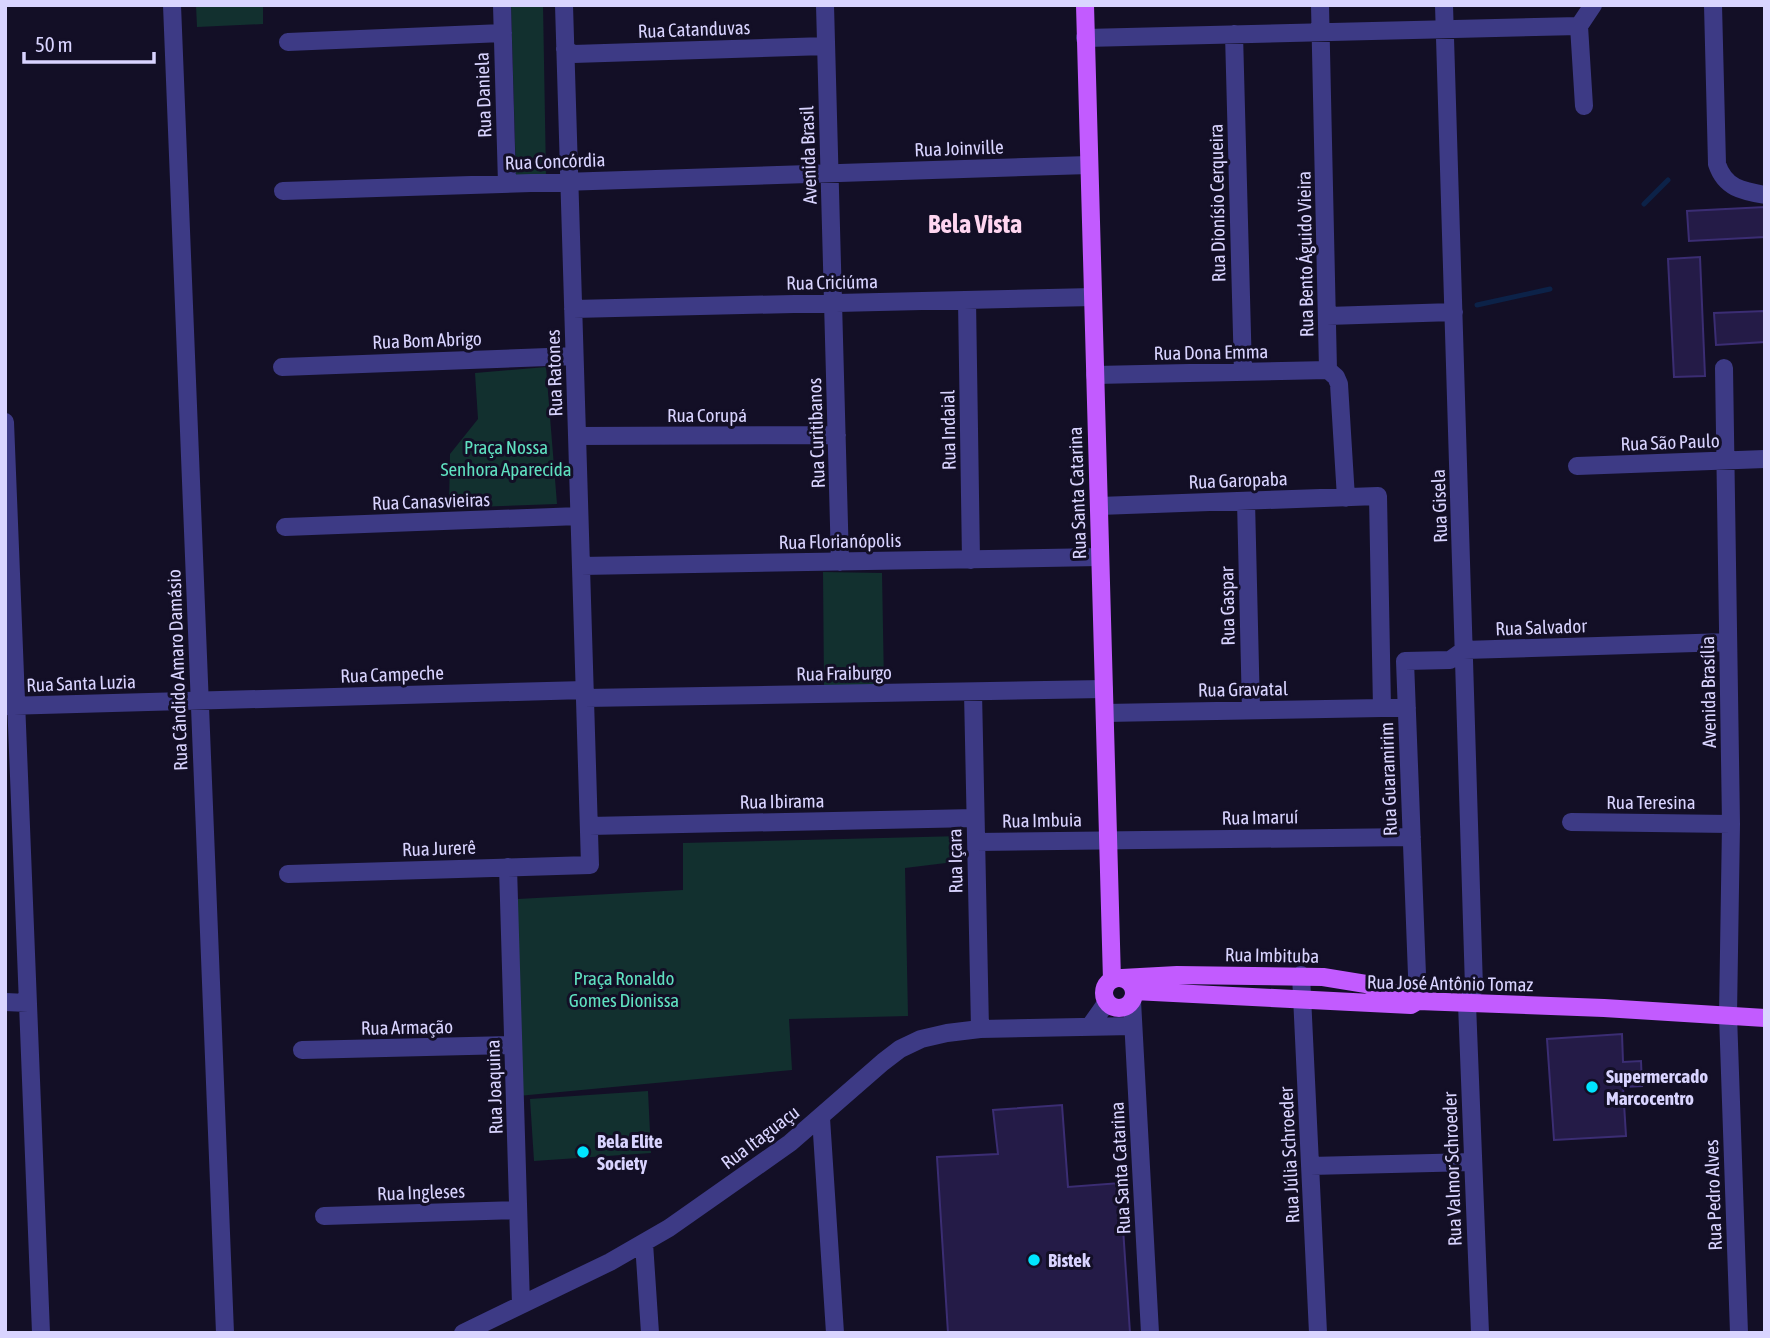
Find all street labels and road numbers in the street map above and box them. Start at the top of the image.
street label: Rua Catanduvas [637,16,751,42]
street label: Rua Daniela [471,52,495,138]
street label: Avenida Brasil [795,105,821,205]
street label: Rua Dionísio Cerqueira [1205,124,1229,282]
street label: Rua Joinville [914,135,1004,161]
street label: Rua Concórdia [504,148,606,174]
street label: Rua Bento Águido Vieira [1293,171,1317,337]
street label: Rua Criciúma [786,270,878,294]
street label: Rua Bom Abrigo [372,327,482,353]
street label: Rua Ratones [541,329,567,417]
street label: Rua Dona Emma [1153,340,1269,364]
street label: Rua Curitibanos [803,377,829,489]
street label: Rua Indaial [936,390,960,470]
street label: Rua Corupá [667,404,747,426]
street label: Rua Santa Catarina [1064,426,1090,560]
street label: Rua São Paulo [1620,429,1720,455]
street label: Rua Garopaba [1188,467,1288,493]
street label: Rua Gisela [1427,469,1451,543]
street label: Rua Canasvieiras [372,488,491,514]
street label: Rua Florianópolis [779,529,902,553]
street label: Rua Gaspar [1215,566,1239,646]
street label: Rua Cândido Amaro Damásio [162,569,192,771]
street label: Rua Salvador [1495,614,1588,640]
street label: Avenida Brasília [1696,636,1720,748]
street label: Rua Campeche [340,661,444,687]
street label: Rua Fraiburgo [796,661,892,685]
street label: Rua Santa Luzia [26,670,136,696]
street label: Rua Gravatal [1198,677,1288,701]
street label: Rua Guaramirim [1375,722,1401,836]
street label: Rua Ibirama [739,789,825,813]
street label: Rua Teresina [1606,791,1696,813]
street label: Rua Imaruí [1221,805,1299,829]
street label: Rua Imbuia [1002,808,1082,832]
street label: Rua Içara [943,828,967,894]
street label: Rua Jurerê [402,836,476,860]
street label: Rua Imbituba [1225,943,1319,967]
street label: Rua José Antônio Tomaz [1367,971,1534,995]
street label: Rua Armação [361,1015,453,1039]
street label: Rua Joaquina [481,1039,507,1135]
street label: Rua Júlia Schroeder [1274,1086,1304,1224]
street label: Rua Valmor Schroeder [1438,1091,1466,1246]
street label: Rua Itaguaçu [717,1101,803,1173]
street label: Rua Santa Catarina [1106,1101,1134,1235]
street label: Rua Pedro Alves [1700,1139,1726,1251]
street label: Rua Ingleses [377,1179,466,1205]

